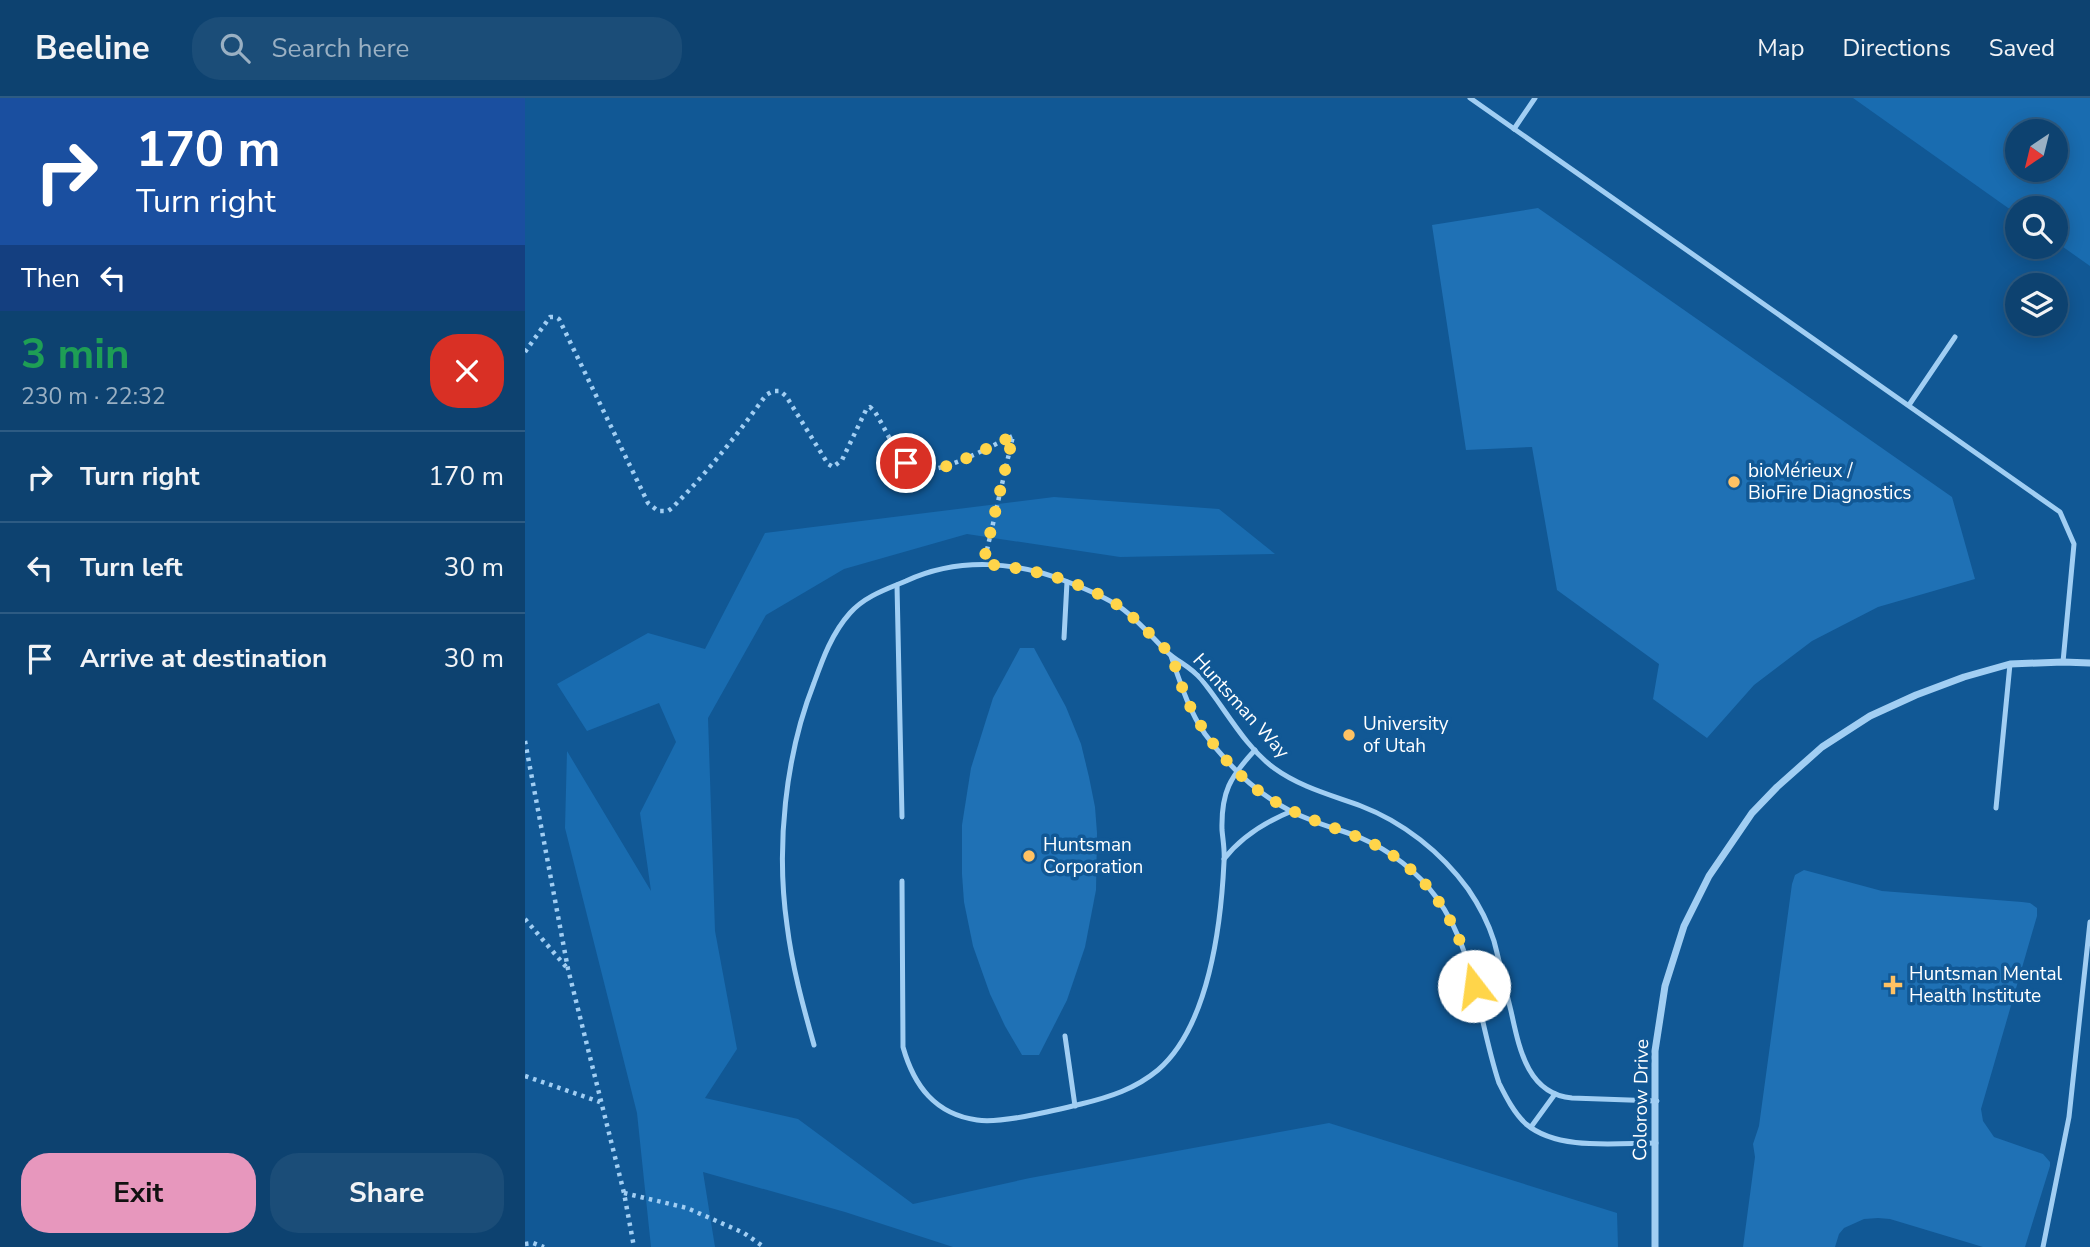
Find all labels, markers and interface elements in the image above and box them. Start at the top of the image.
search box [192,17,682,80]
text: Beeline [35,26,150,71]
icon: search [216,29,254,67]
text: Search here [272,31,409,66]
text: Map [1757,32,1804,64]
text: Directions [1842,32,1951,64]
text: Saved [1989,32,2055,64]
text: 170 m [136,116,280,183]
north arrow [2005,119,2069,182]
map controls [2005,119,2068,336]
icon: right [21,126,112,217]
text: Turn right [136,180,276,223]
button: search [2005,196,2068,259]
icon: left [94,259,132,297]
text: Then [21,261,80,296]
button: layers [2005,273,2068,336]
text: 3 min [21,326,130,383]
button: close [430,334,504,408]
text: 230 m · 22:32 [21,381,166,412]
pin [876,433,936,493]
icon: arrive [887,444,925,482]
icon: right [21,458,59,496]
place label: bioMérieux / BioFire Diagnostics [1748,458,1911,506]
text: Turn right [80,459,199,494]
text: 170 m [428,459,504,494]
marker: bioMérieux / BioFire Diagnostics [1726,474,1742,490]
icon: left [21,549,59,587]
text: Turn left [80,550,183,585]
text: 30 m [444,550,504,585]
icon: arrive [21,640,59,678]
text: Arrive at destination [80,641,327,676]
text: 30 m [444,641,504,676]
street label: Huntsman Way [1187,648,1295,764]
place label: University of Utah [1363,711,1449,759]
marker: University of Utah [1341,727,1357,743]
place label: Huntsman Corporation [1043,832,1143,880]
marker: Huntsman Corporation [1021,848,1037,864]
position arrow [1437,949,1511,1023]
place label: Huntsman Mental Health Institute [1909,961,2063,1009]
marker: Huntsman Mental Health Institute [1883,975,1903,995]
street label: Colorow Drive [1627,1039,1655,1161]
button: Exit [21,1153,256,1233]
button: Share [270,1153,504,1233]

